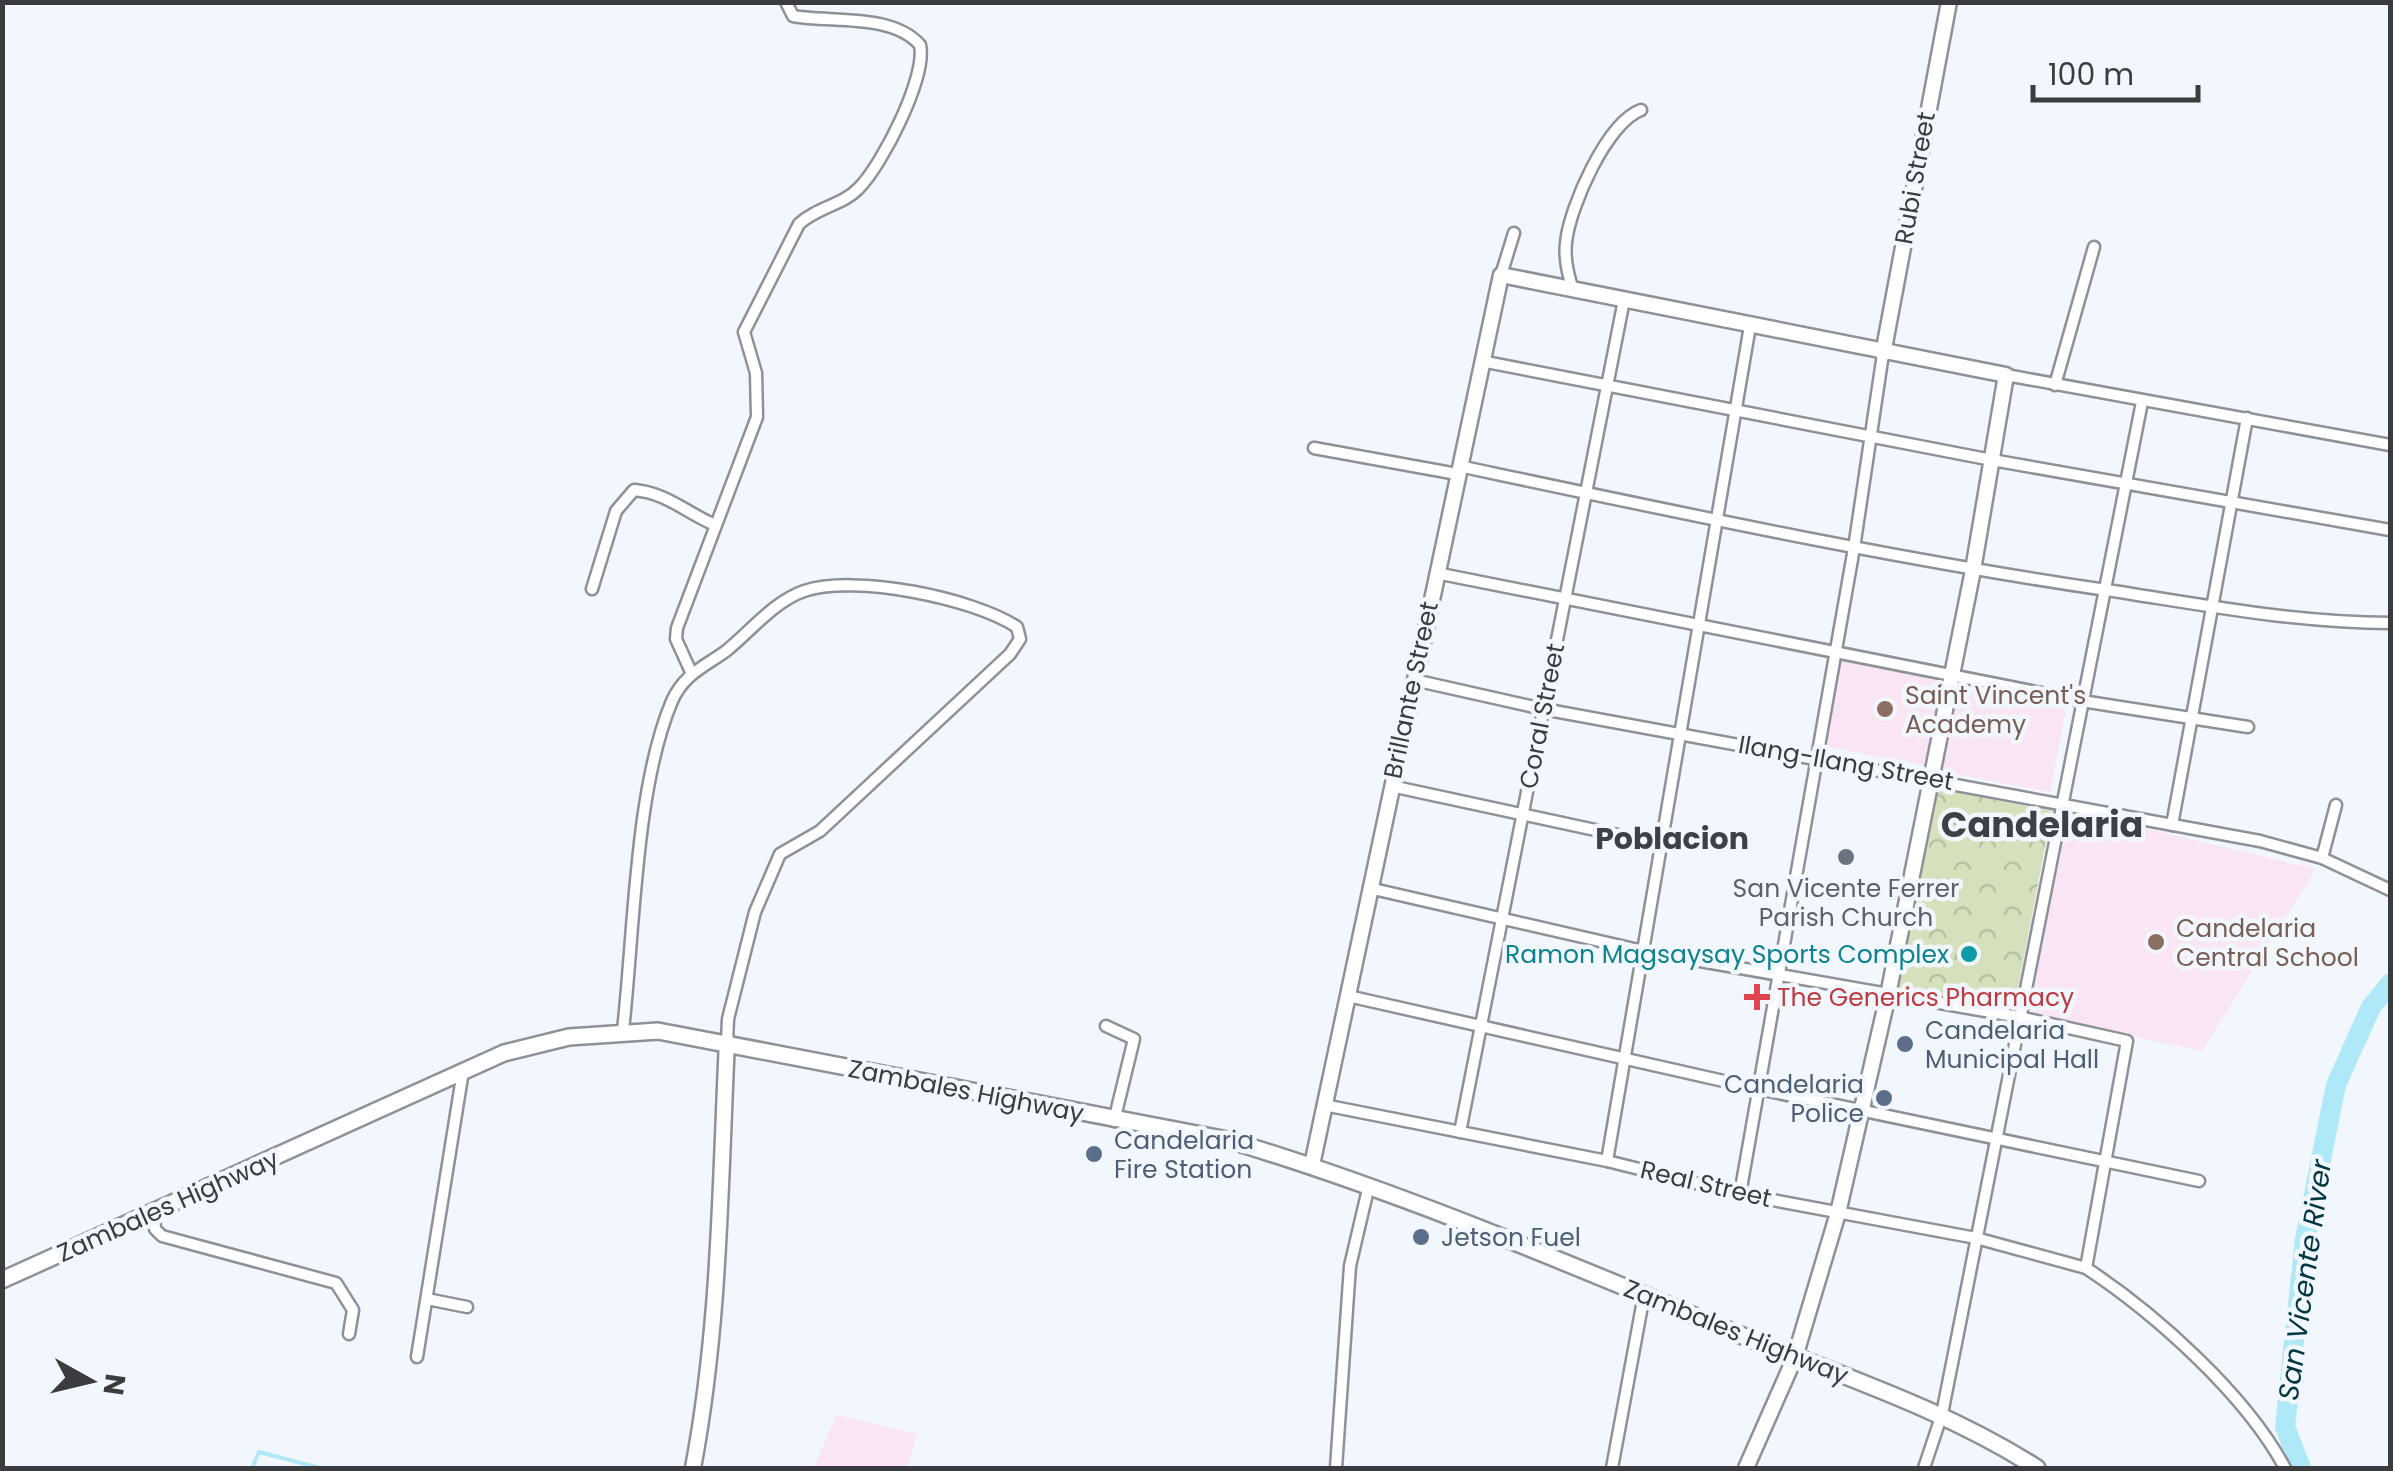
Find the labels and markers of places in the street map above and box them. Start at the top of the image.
place label: Saint Vincent's Academy [1905,678,2086,742]
marker: Saint Vincent's Academy [1874,698,1896,720]
marker: San Vicente Ferrer Parish Church [1835,846,1857,868]
place label: San Vicente Ferrer Parish Church [1733,871,1959,935]
place label: Candelaria Central School [2176,911,2359,975]
marker: Candelaria Central School [2145,931,2167,953]
place label: Ramon Magsaysay Sports Complex [1505,937,1949,972]
marker: Ramon Magsaysay Sports Complex [1958,943,1980,965]
place label: The Generics Pharmacy [1777,980,2074,1015]
marker: The Generics Pharmacy [1746,986,1768,1008]
place label: Candelaria Municipal Hall [1925,1013,2099,1077]
marker: Candelaria Municipal Hall [1894,1033,1916,1055]
place label: Candelaria Police [1724,1067,1864,1131]
marker: Candelaria Police [1873,1087,1895,1109]
place label: Candelaria Fire Station [1114,1123,1254,1187]
marker: Candelaria Fire Station [1083,1143,1105,1165]
place label: Jetson Fuel [1441,1220,1581,1255]
marker: Jetson Fuel [1410,1226,1432,1248]

